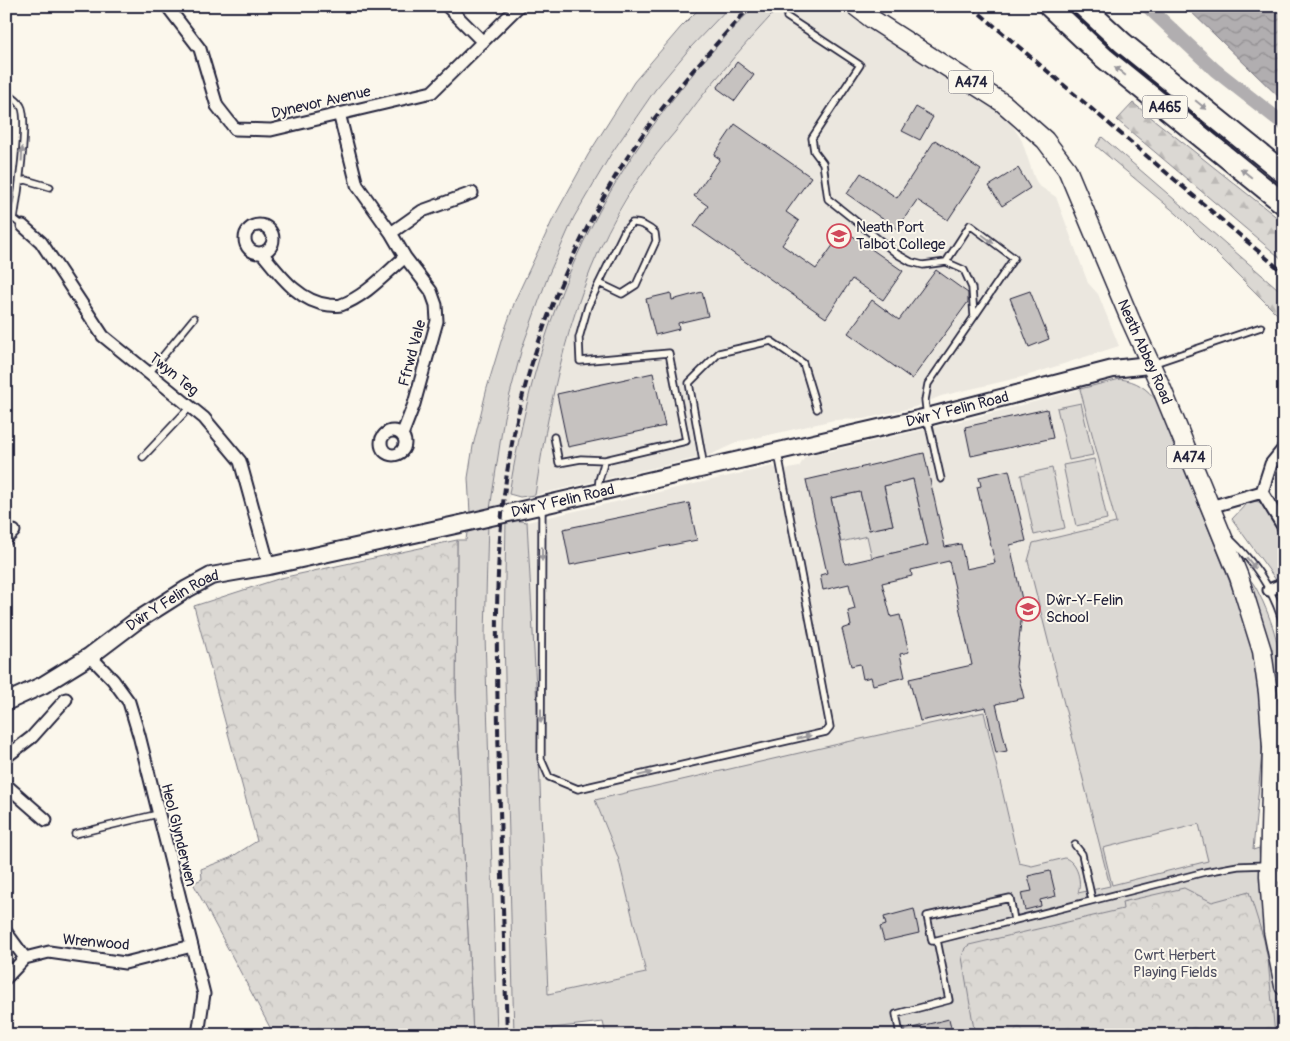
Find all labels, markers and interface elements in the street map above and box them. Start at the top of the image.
one-way arrow [1114,65,1127,76]
road number: A474 [948,70,994,94]
street label: Dynevor Avenue [270,82,373,123]
road number: A465 [1142,95,1188,118]
one-way arrow [1194,100,1207,111]
one-way arrow [18,145,26,161]
one-way arrow [1240,168,1253,179]
place label: Neath Port Talbot College [856,218,946,254]
school or university icon: Neath Port Talbot College [826,223,852,249]
one-way arrow [981,233,994,244]
street label: Neath Abbey Road [1113,296,1176,407]
street label: Ffrwd Vale [394,317,431,388]
street label: Twyn Teg [145,349,202,400]
street label: Dŵr Y Felin Road [904,387,1011,432]
road number: A474 [1166,446,1212,468]
street label: Dŵr Y Felin Road [509,480,616,522]
one-way arrow [538,546,546,562]
one-way arrow [1246,556,1256,570]
street label: Dŵr Y Felin Road [122,566,220,635]
place label: Dŵr-Y-Felin School [1046,591,1123,627]
school or university icon: Dŵr-Y-Felin School [1015,596,1041,622]
one-way arrow [537,709,545,725]
one-way arrow [796,733,811,741]
one-way arrow [638,769,654,777]
street label: Heol Glynderwen [157,782,200,889]
street label: Wrenwood [62,930,130,955]
park label: Cwrt Herbert Playing Fields [1133,946,1217,982]

